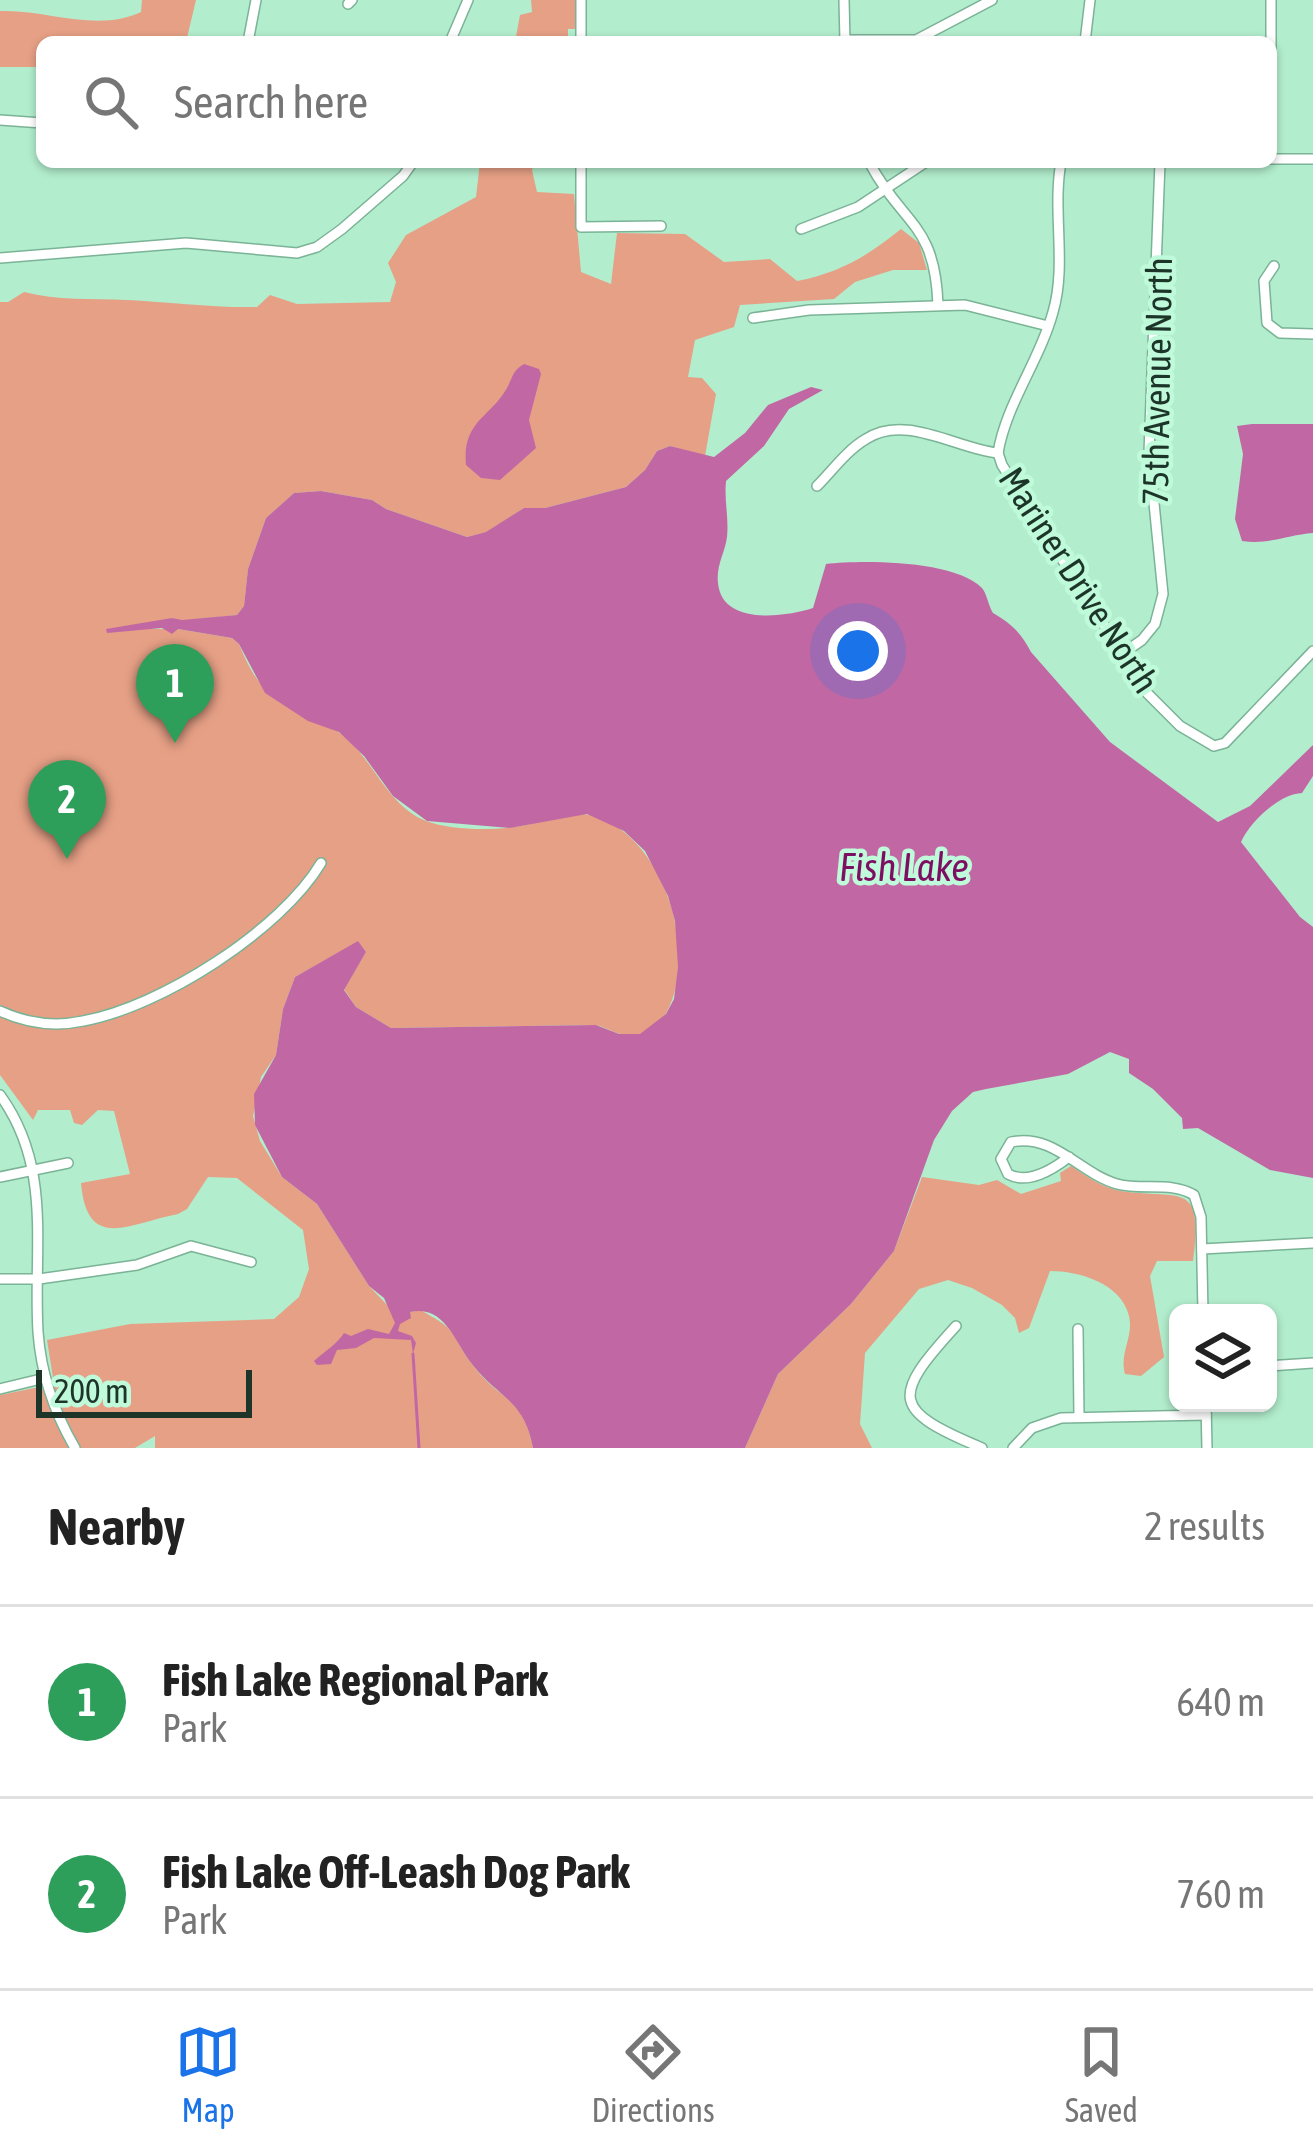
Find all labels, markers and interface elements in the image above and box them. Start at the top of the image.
search box [36,36,1277,168]
icon: search [78,69,144,135]
text: Search here [174,76,368,128]
street label: 75th Avenue North [1134,257,1180,505]
street label: Mariner Drive North [991,459,1167,701]
your location [828,621,888,681]
pin: 1 [136,644,214,743]
pin: 2 [28,760,106,859]
water label: Fish Lake [839,845,969,889]
map controls [1169,1304,1277,1412]
button: layers [1169,1304,1277,1412]
scale bar [36,1364,252,1417]
text: 200 m [54,1372,129,1410]
text: Nearby [48,1497,185,1556]
text: 2 results [1144,1504,1265,1548]
text: Fish Lake Regional Park [162,1654,548,1706]
text: 1 [78,1680,96,1724]
text: 640 m [1177,1680,1265,1724]
text: Park [162,1706,227,1750]
text: Fish Lake Off-Leash Dog Park [162,1846,630,1898]
text: 2 [78,1872,96,1916]
text: 760 m [1177,1872,1265,1916]
text: Park [162,1898,227,1942]
tab: Map [175,2019,241,2129]
tab: Directions [591,2019,715,2129]
tab: Saved [1065,2019,1138,2129]

